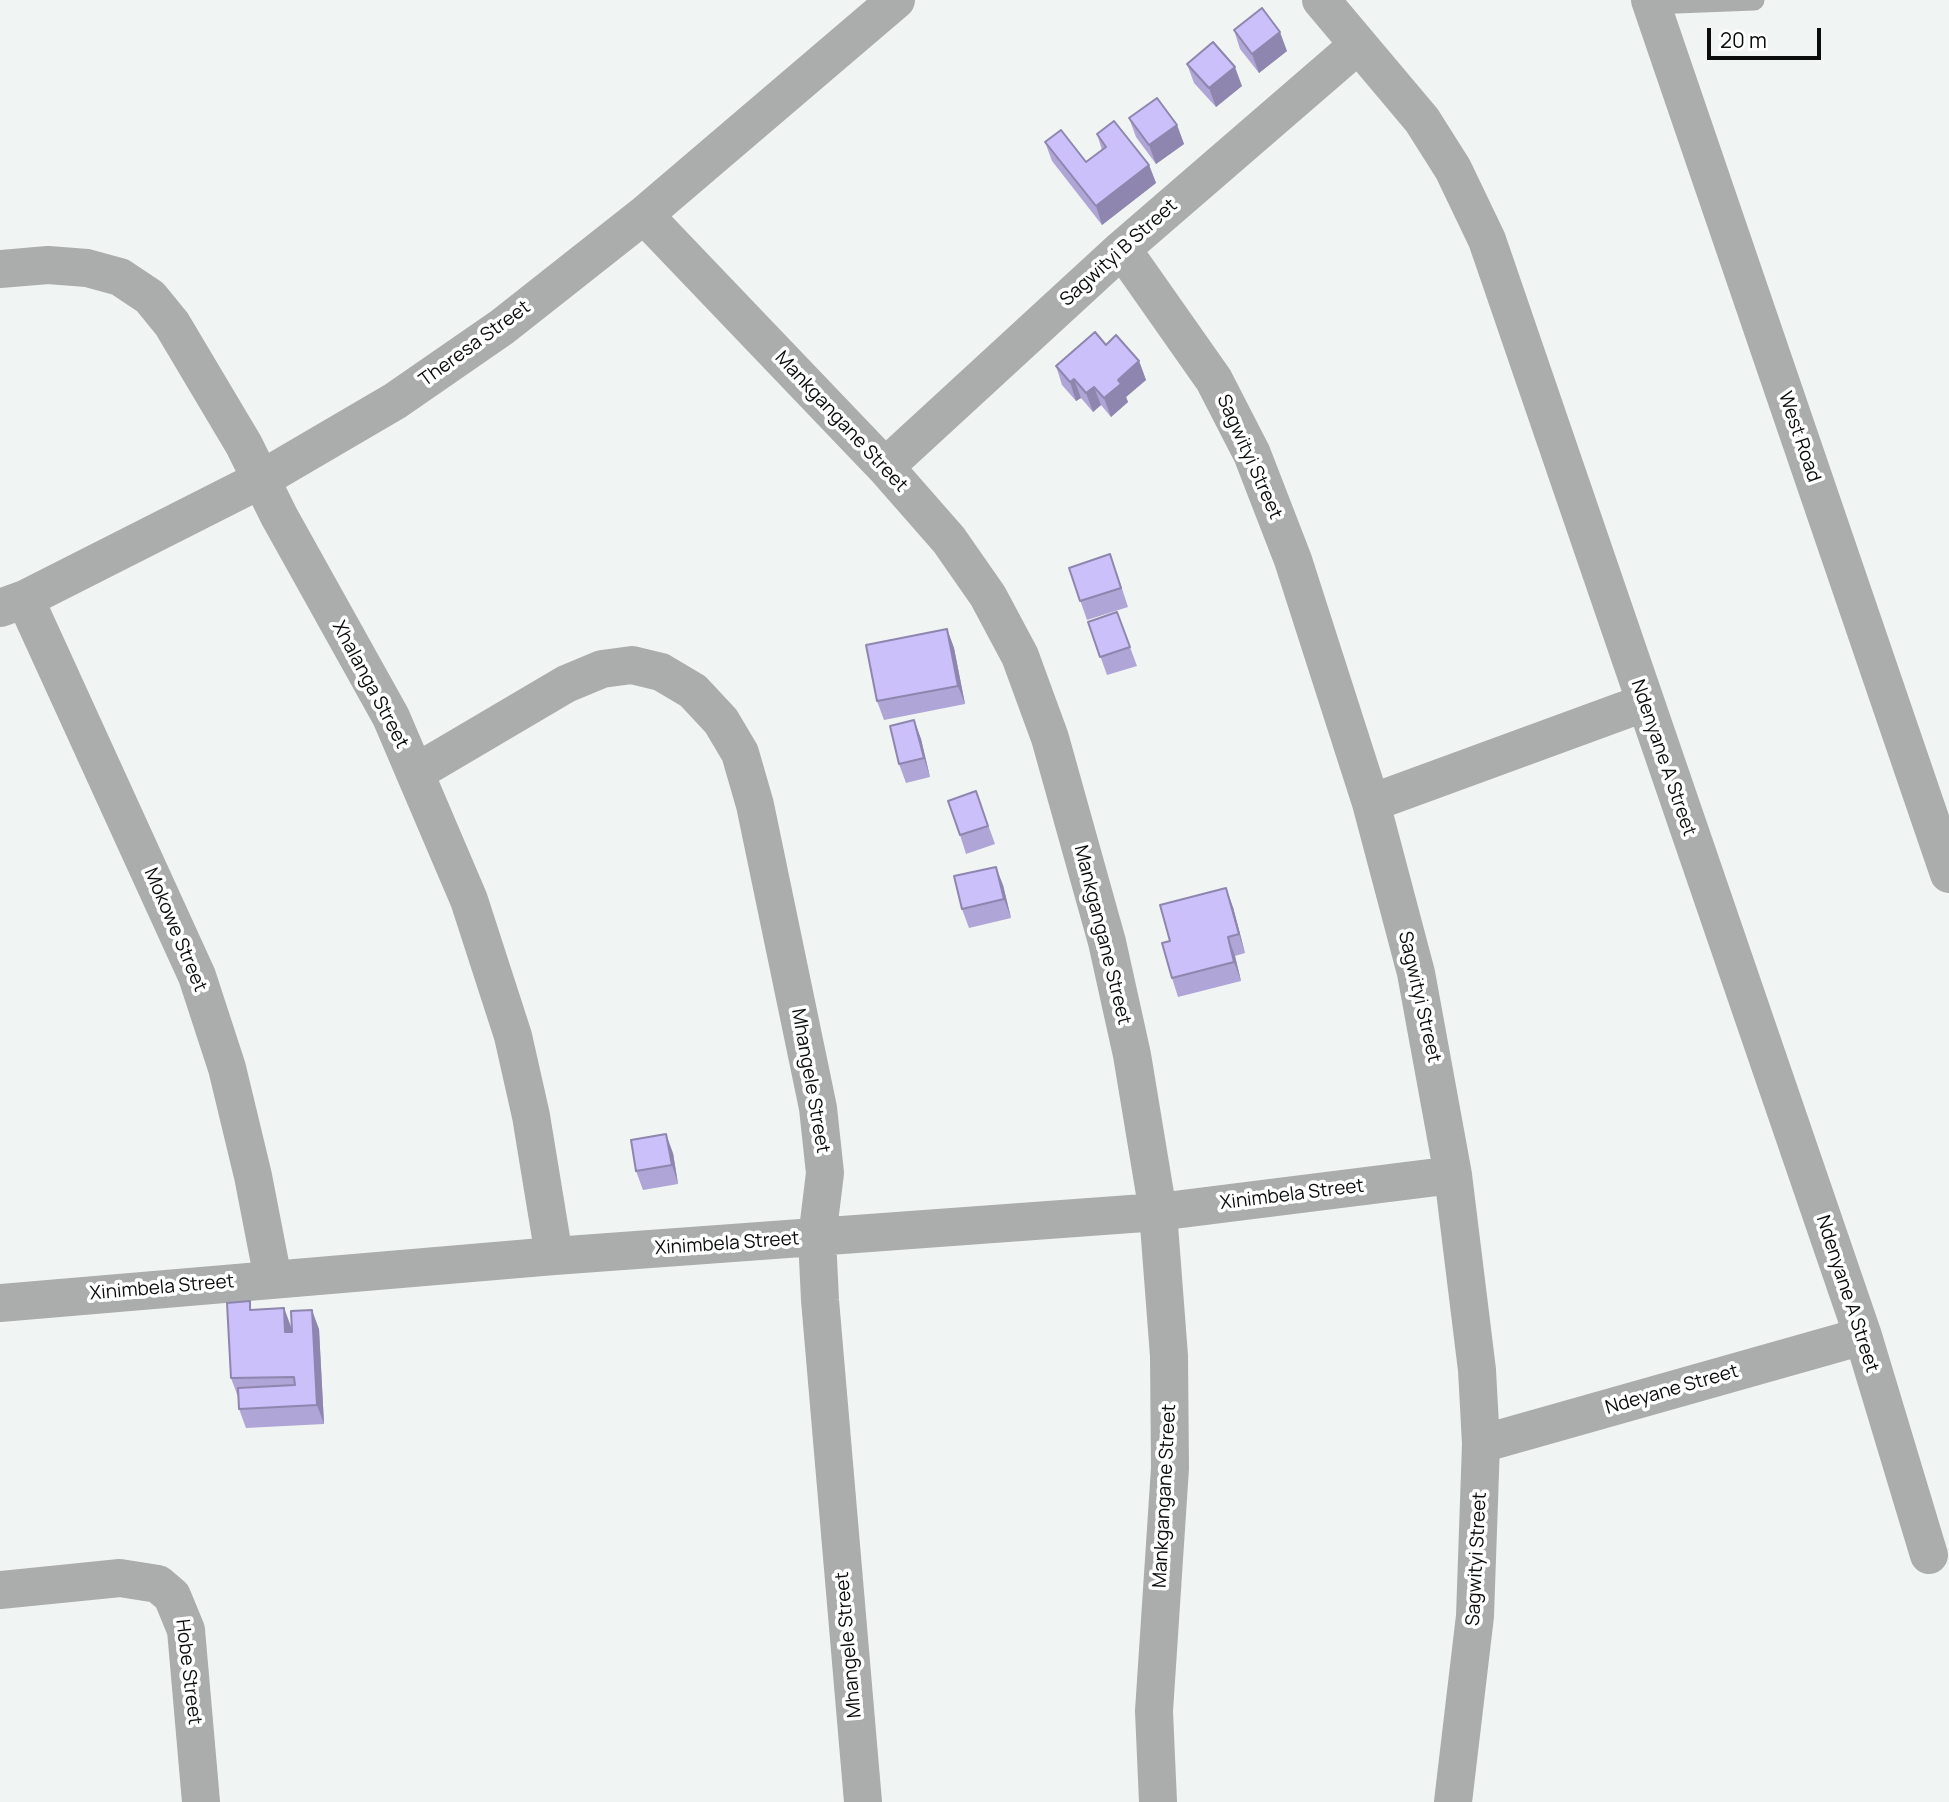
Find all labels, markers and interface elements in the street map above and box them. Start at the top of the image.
scale bar [1711,14,1825,58]
text: 20 m [1720,26,1767,54]
street label: Sagwityi B Street [1056,195,1182,311]
street label: Theresa Street [415,296,535,392]
street label: Mankgangane Street [770,347,912,497]
street label: West Road [1773,389,1825,485]
street label: Sagwityi Street [1211,391,1287,523]
street label: Xhalanga Street [327,617,413,753]
street label: Ndenyane A Street [1626,677,1700,839]
street label: Mankgangane Street [1069,843,1135,1027]
street label: Mokowe Street [139,865,211,995]
street label: Sagwityi Street [1393,929,1445,1065]
street label: Mhangele Street [786,1007,834,1155]
street label: Xinimbela Street [1219,1175,1365,1215]
street label: Ndenyane A Street [1811,1213,1883,1375]
street label: Xinimbela Street [654,1228,800,1260]
street label: Xinimbela Street [89,1270,235,1306]
street label: Ndeyane Street [1603,1360,1741,1420]
street label: Mankgangane Street [1149,1404,1181,1588]
street label: Sagwityi Street [1462,1492,1492,1626]
street label: Mhangele Street [831,1571,867,1719]
street label: Hobe Street [170,1618,206,1726]

